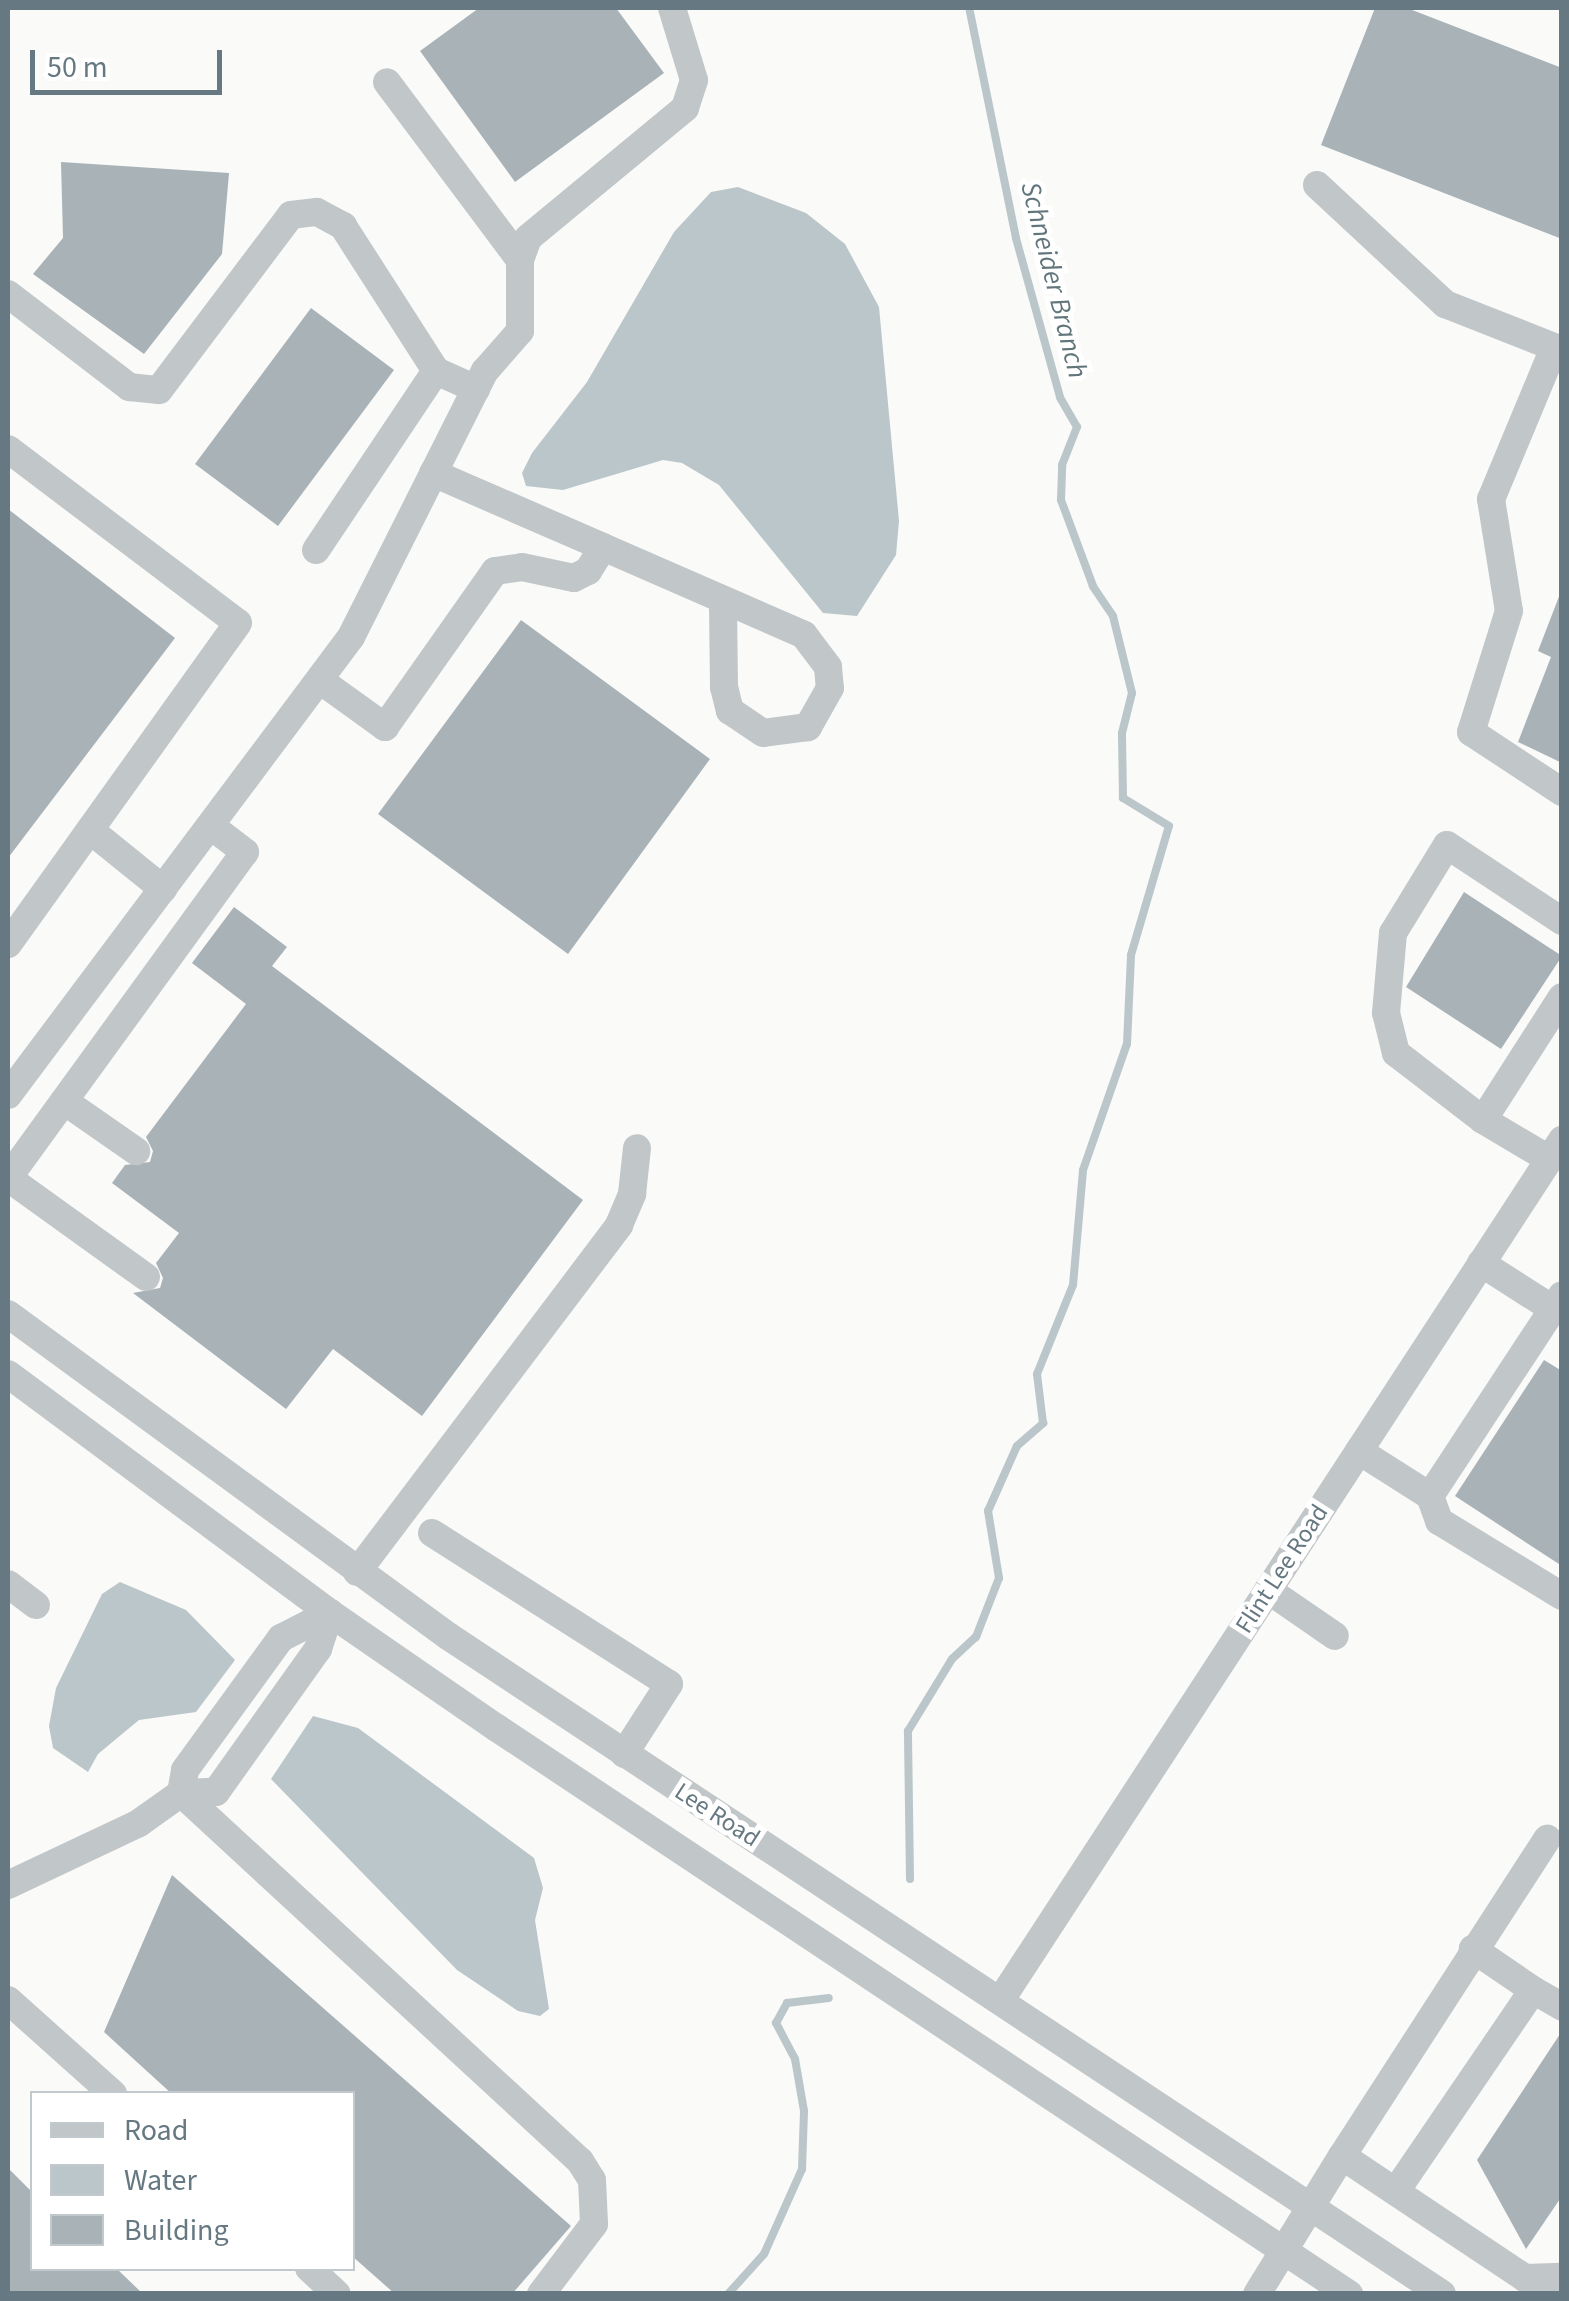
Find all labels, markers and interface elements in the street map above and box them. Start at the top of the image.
scale bar [35,30,228,92]
text: 50 m [47,46,108,89]
water label: Schneider Branch [1013,178,1095,382]
street label: Flint Lee Road [1229,1499,1335,1639]
street label: Lee Road [669,1776,765,1854]
legend [30,2091,355,2271]
text: Road [124,2109,188,2152]
text: Water [124,2159,197,2202]
text: Building [124,2209,229,2252]

